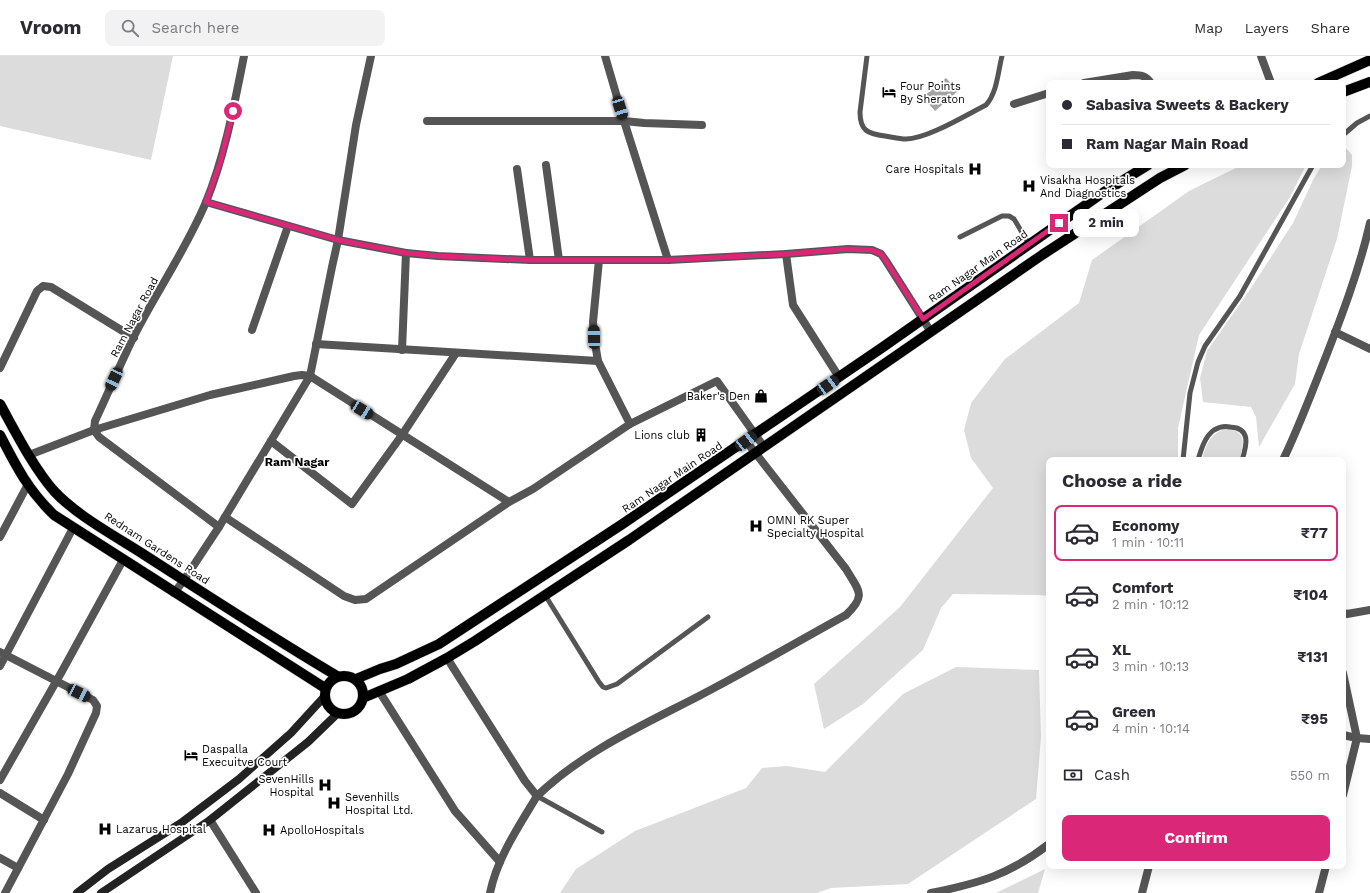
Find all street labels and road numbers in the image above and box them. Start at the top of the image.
street label: Ram Nagar Main Road [926,227,1030,306]
street label: Ram Nagar Road [108,275,161,360]
street label: Ram Nagar Main Road [620,439,725,516]
street label: Rednam Gardens Road [102,510,212,587]

